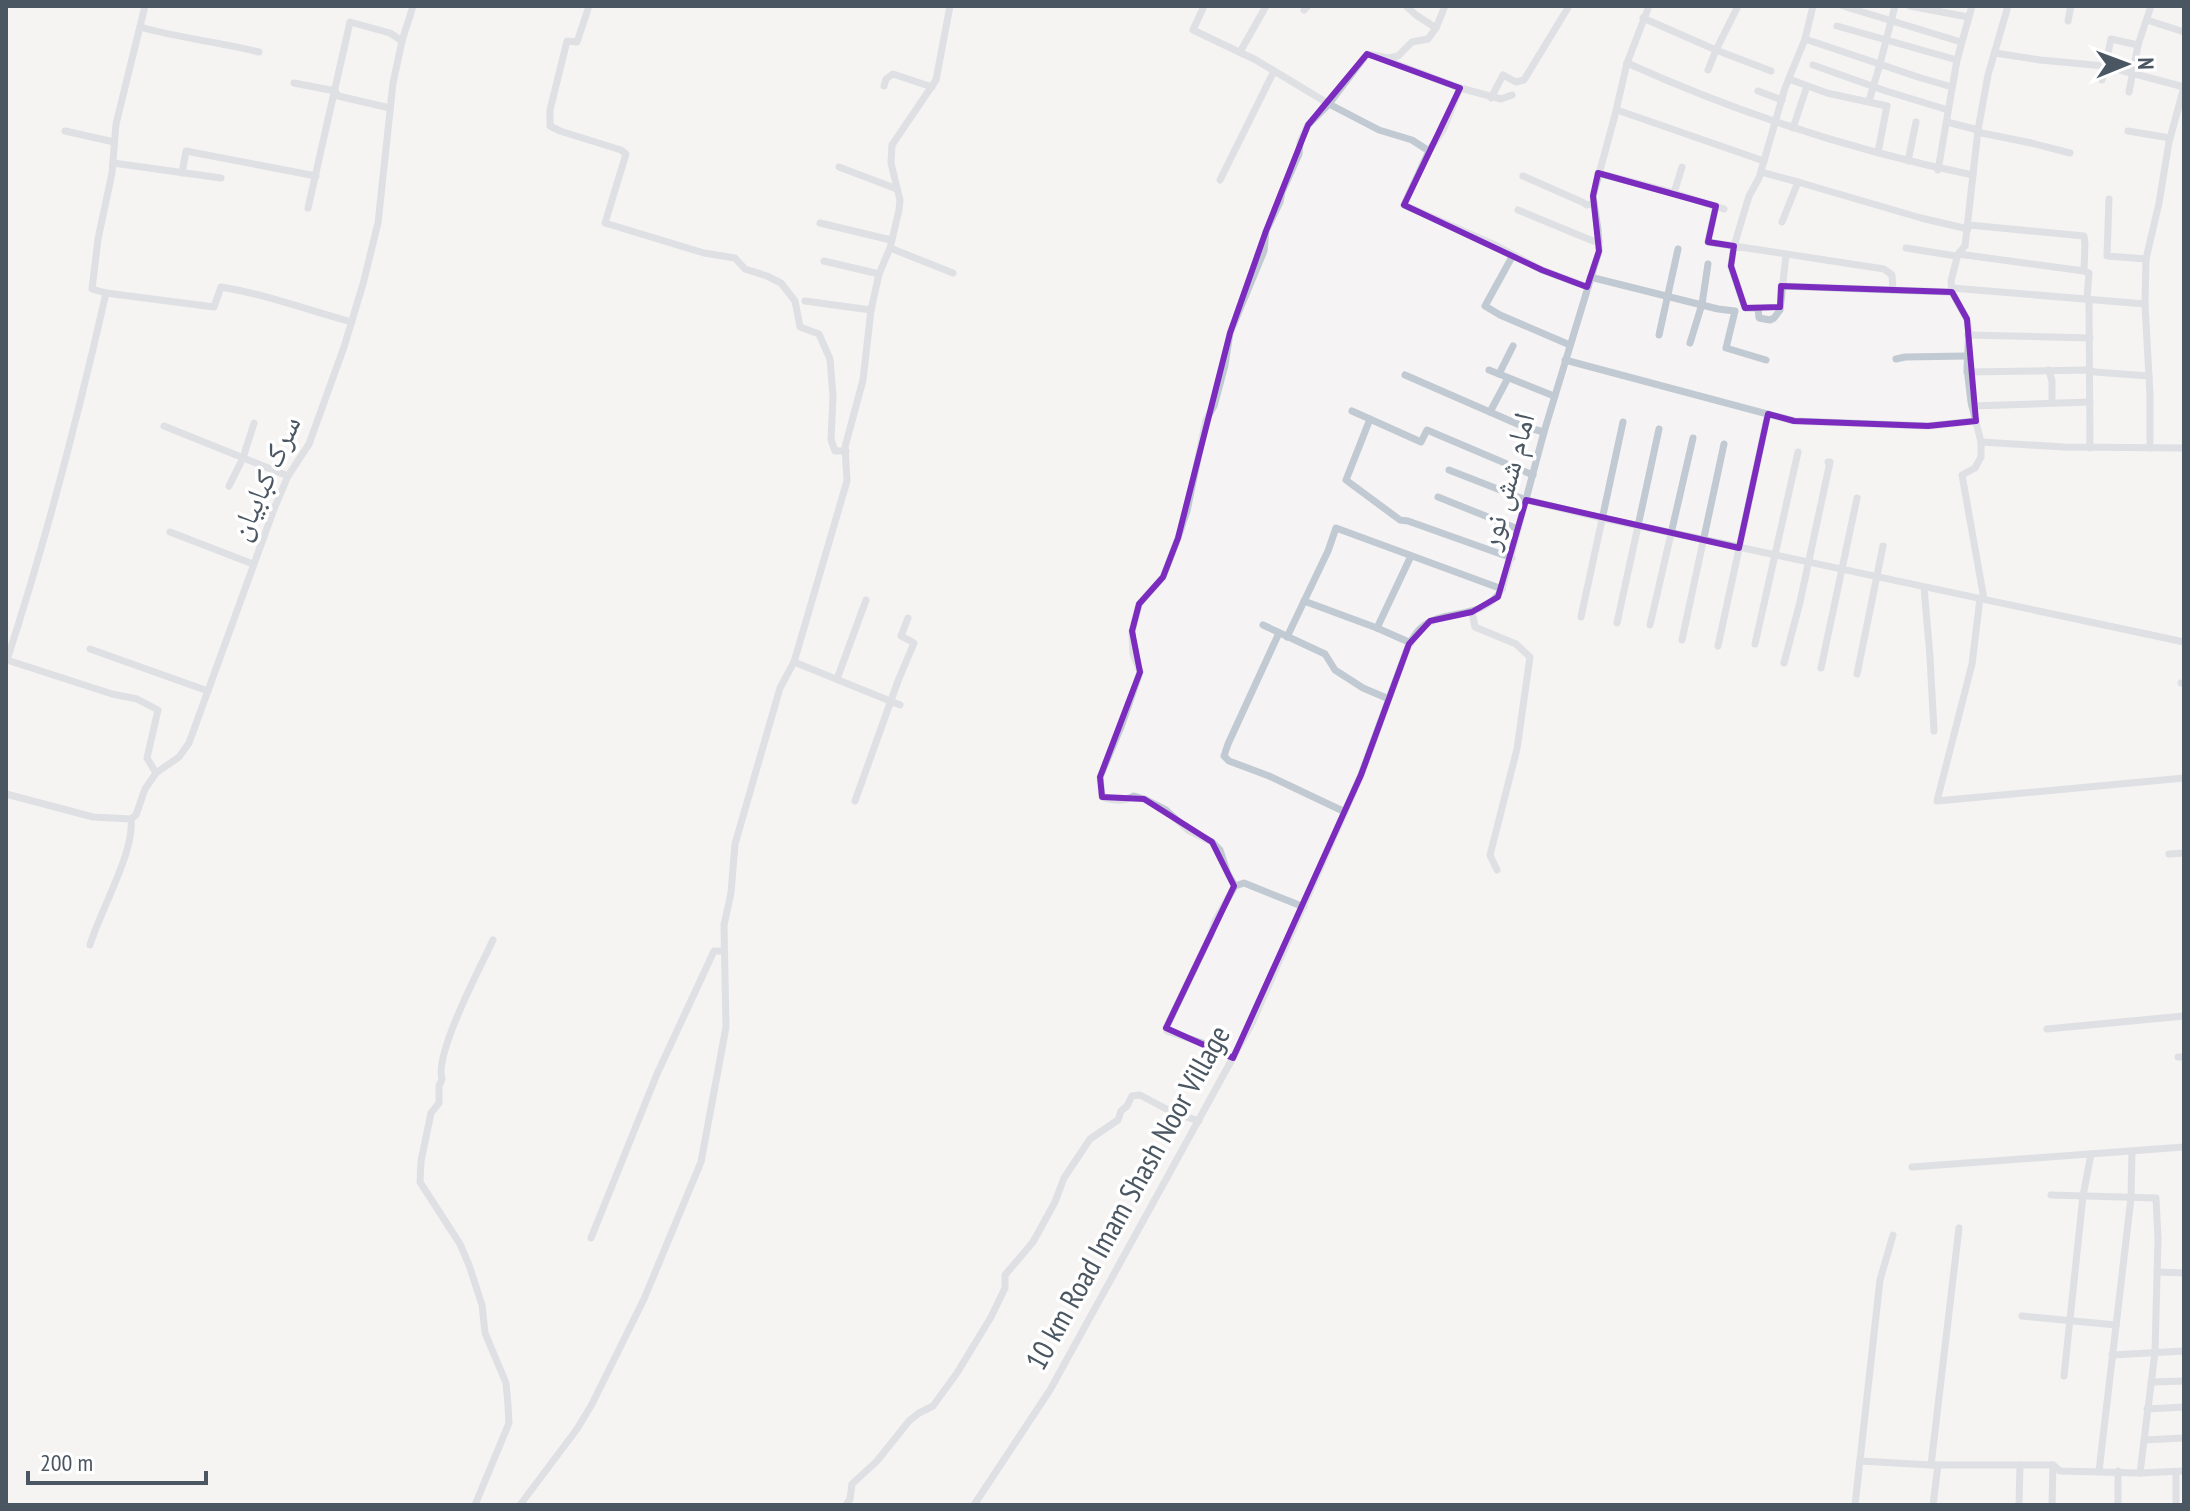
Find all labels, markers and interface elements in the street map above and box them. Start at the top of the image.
north arrow [2086,24,2166,104]
text: N [2132,57,2160,70]
street label: امام شش نور [1468,408,1543,554]
street label: سرک کبابیان [219,409,308,546]
street label: 10 km Road Imam Shash Noor Village [1016,1018,1238,1377]
scale bar [28,1435,206,1485]
text: 200 m [40,1447,93,1478]

